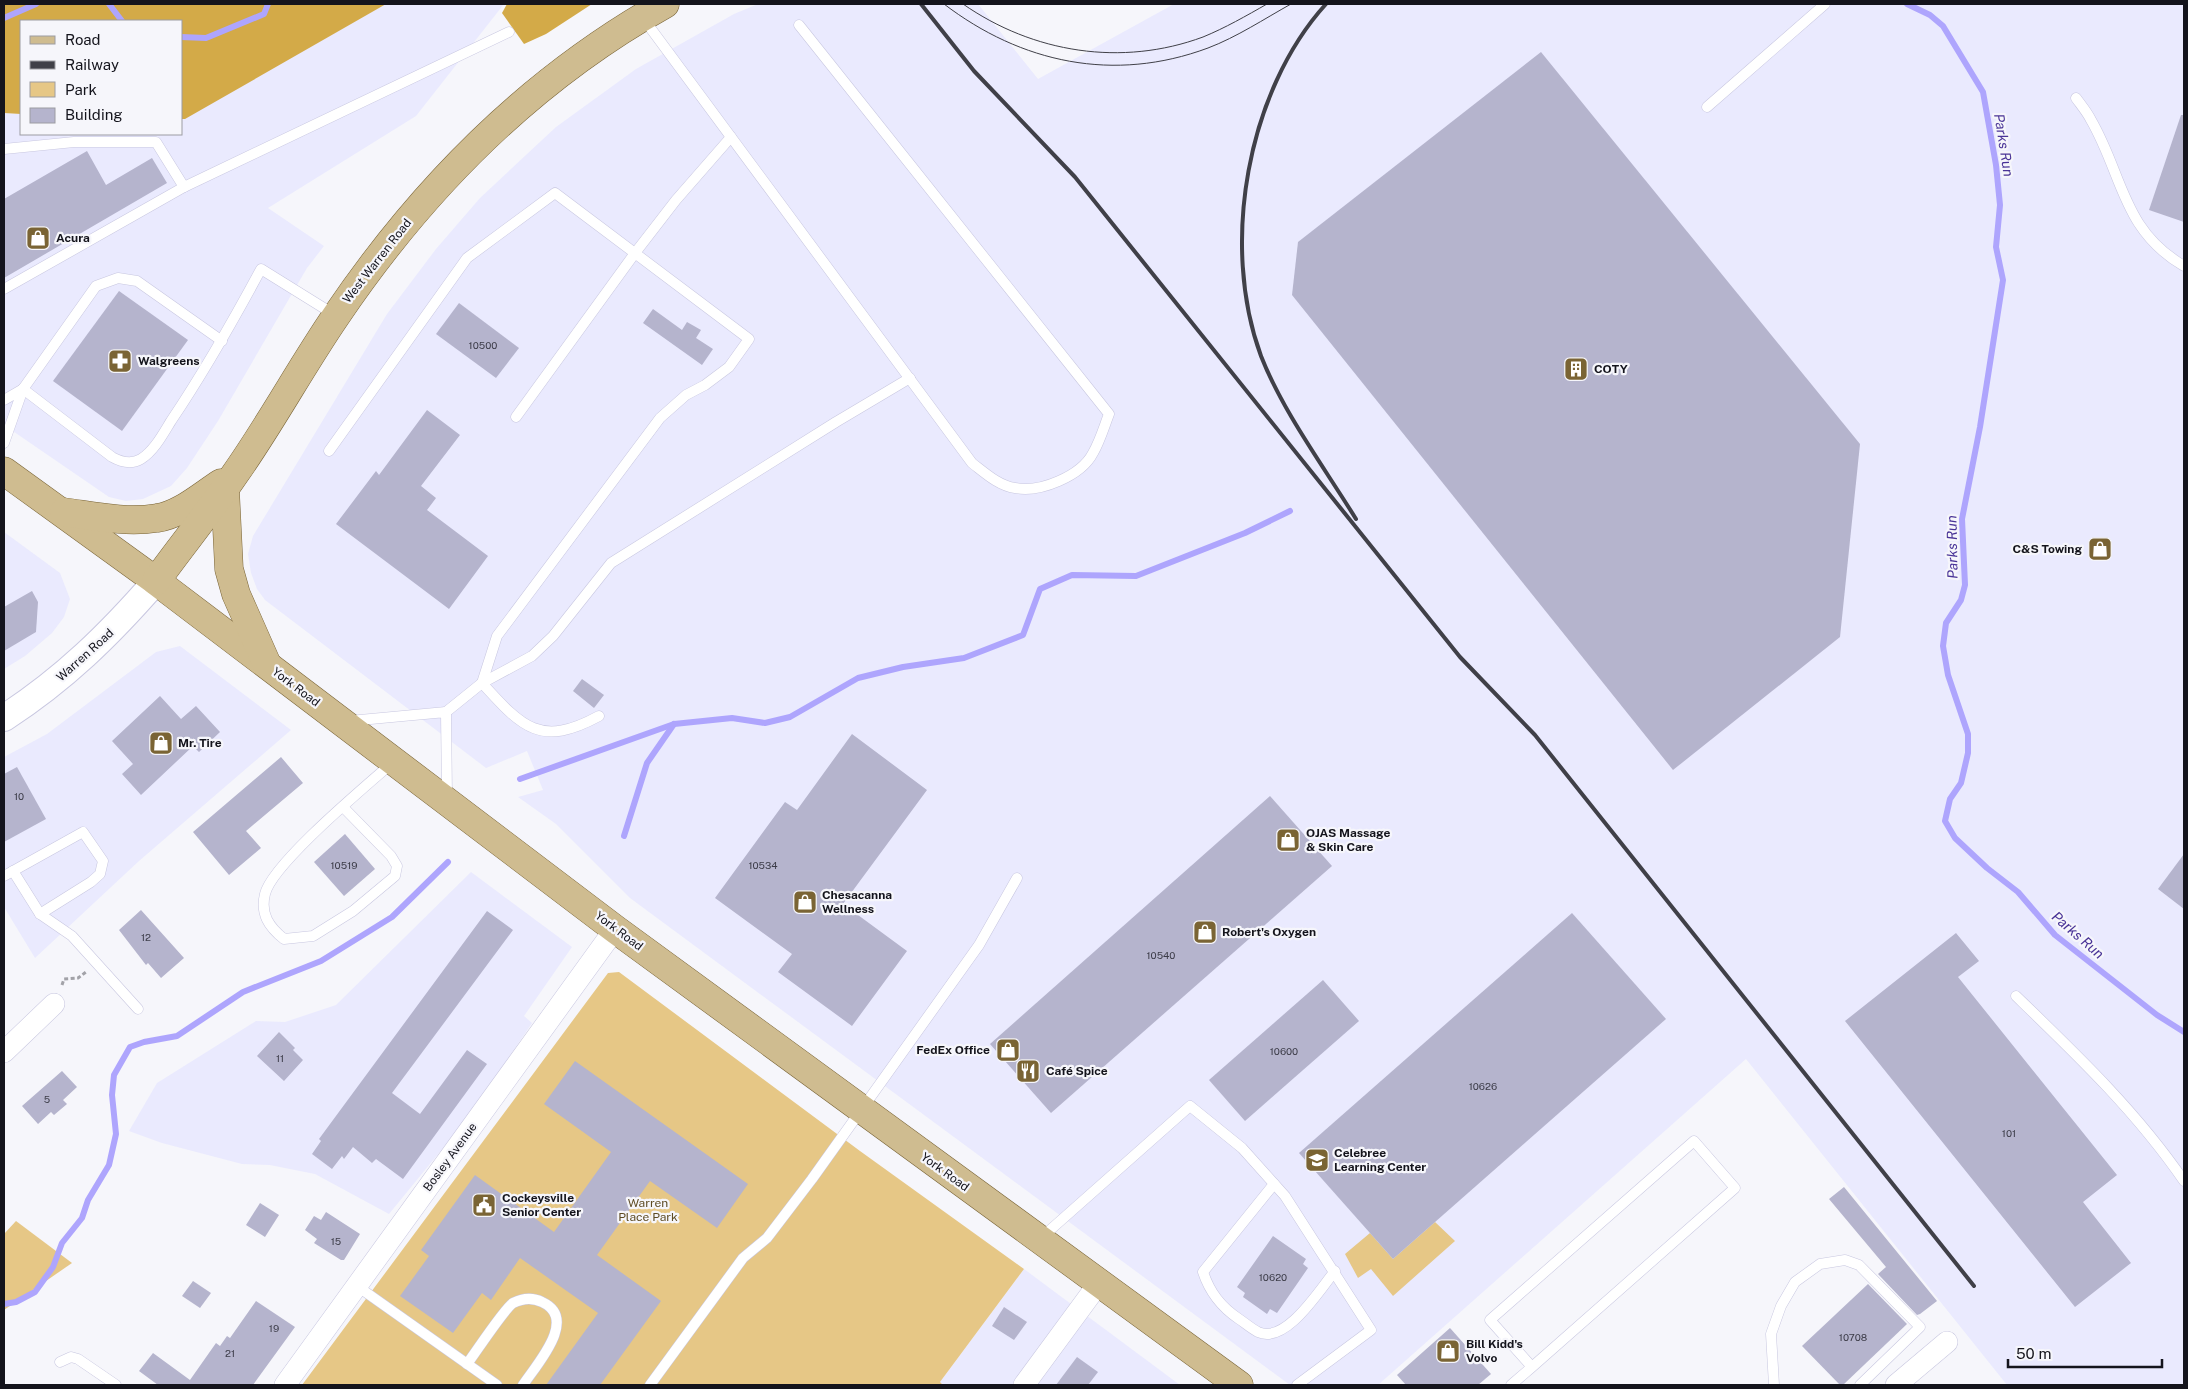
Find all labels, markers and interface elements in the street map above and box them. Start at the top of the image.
legend [20,20,182,135]
text: Road [65,31,101,48]
text: Railway [65,56,119,73]
text: Park [65,81,97,98]
text: Building [65,106,123,123]
water label: Parks Run [1991,112,2017,178]
street label: West Warren Road [340,216,414,306]
shop icon: Acura [25,225,51,251]
place label: Acura [56,231,90,245]
house number: 10500 [469,339,497,351]
pharmacy icon: Walgreens [107,348,133,374]
place label: Walgreens [138,354,200,368]
building icon: COTY [1563,356,1589,382]
place label: COTY [1594,362,1628,376]
water label: Parks Run [1943,515,1961,579]
shop icon: C&S Towing [2087,536,2113,562]
place label: C&S Towing [2012,542,2082,556]
street label: Warren Road [54,626,116,684]
street label: York Road [269,665,323,709]
shop icon: Mr. Tire [148,730,174,756]
place label: Mr. Tire [178,736,222,750]
house number: 10 [14,790,24,802]
place label: OJAS Massage & Skin Care [1306,826,1390,854]
shop icon: OJAS Massage & Skin Care [1275,827,1301,853]
house number: 10519 [331,859,357,871]
house number: 10534 [748,859,778,871]
place label: Chesacanna Wellness [822,888,892,916]
shop icon: Chesacanna Wellness [792,889,818,915]
water label: Parks Run [2049,908,2107,962]
street label: York Road [592,909,646,953]
shop icon: Robert's Oxygen [1192,919,1218,945]
place label: Robert's Oxygen [1222,925,1316,939]
house number: 12 [141,931,151,943]
house number: 10540 [1146,949,1176,961]
shop icon: FedEx Office [995,1037,1021,1063]
place label: FedEx Office [916,1043,990,1057]
house number: 10600 [1270,1045,1298,1057]
house number: 11 [276,1052,284,1064]
restaurant icon: Café Spice [1015,1058,1041,1084]
place label: Café Spice [1046,1064,1108,1078]
house number: 10626 [1469,1080,1497,1092]
house number: 5 [44,1093,50,1105]
street label: Bosley Avenue [420,1120,480,1194]
house number: 101 [2002,1127,2016,1139]
place label: Celebree Learning Center [1334,1146,1426,1174]
school or university icon: Celebree Learning Center [1304,1147,1330,1173]
street label: York Road [918,1150,972,1194]
place label: Cockeysville Senior Center [502,1191,581,1219]
public building icon: Cockeysville Senior Center [471,1192,497,1218]
park label: Warren Place Park [618,1196,678,1224]
house number: 15 [331,1235,341,1247]
house number: 10620 [1259,1271,1287,1283]
house number: 19 [269,1322,279,1334]
house number: 10708 [1839,1331,1867,1343]
scale bar [2008,1336,2162,1368]
place label: Bill Kidd's Volvo [1466,1337,1523,1365]
shop icon: Bill Kidd's Volvo [1435,1338,1461,1364]
text: 50 m [2016,1345,2051,1362]
house number: 21 [225,1347,235,1359]

